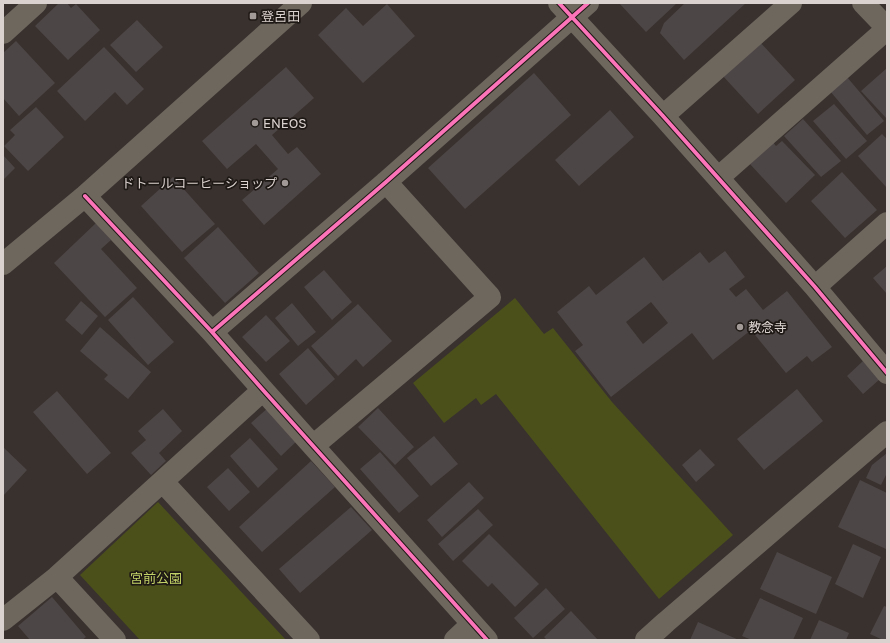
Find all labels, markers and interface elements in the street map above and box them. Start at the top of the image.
place label: 登呂田 [261,8,300,24]
marker: 登呂田 [248,11,258,21]
place label: ENEOS [263,115,307,131]
marker: ENEOS [250,118,260,128]
place label: ドトールコーヒーショップ [122,175,277,191]
marker: ドトールコーヒーショップ [280,178,290,188]
place label: 教念寺 [748,319,787,335]
marker: 教念寺 [735,322,745,332]
park label: 宮前公園 [130,570,182,586]

